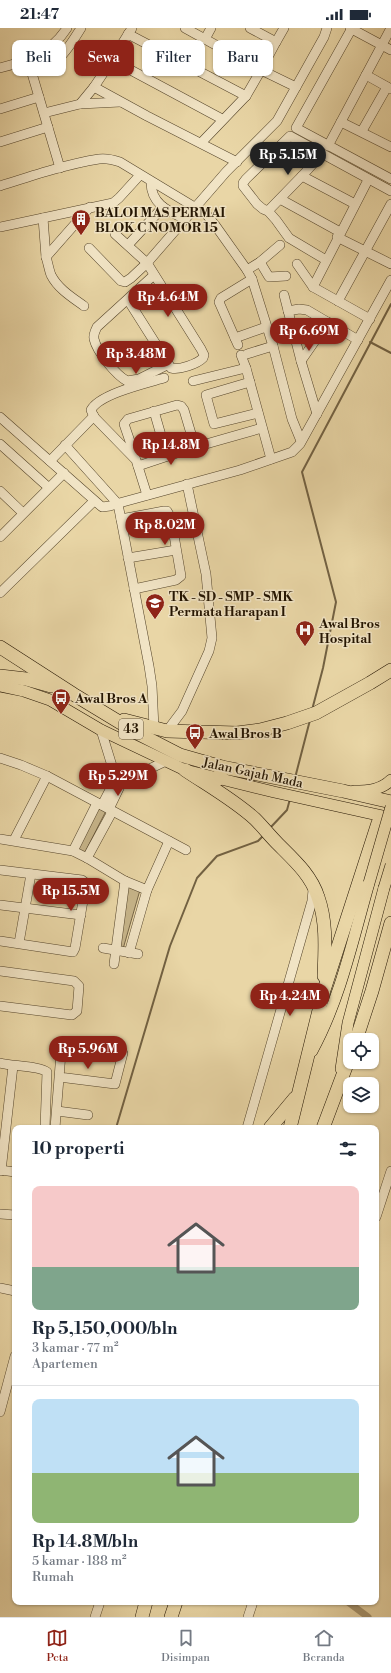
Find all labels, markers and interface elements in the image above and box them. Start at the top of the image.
text: 21:47 [20,5,59,24]
chip: Beli [12,40,66,76]
chip: Sewa [74,40,134,76]
chip: Filter [142,40,205,76]
chip: Baru [213,40,273,76]
pin: Rp 5.15M [247,142,329,176]
text: Rp 5.15M [259,147,317,163]
place label: BALOI MAS PERMAI BLOK C NOMOR 15 [95,205,225,236]
building icon: BALOI MAS PERMAI BLOK C NOMOR 15 [70,208,92,236]
pin: Rp 4.64M [127,284,209,318]
text: Rp 4.64M [137,289,199,305]
pin: Rp 6.69M [268,318,350,352]
text: Rp 6.69M [279,323,339,339]
pin: Rp 3.48M [95,341,177,375]
text: Rp 3.48M [106,346,166,362]
pin: Rp 14.8M [130,432,212,466]
text: Rp 14.8M [142,437,200,453]
pin: Rp 8.02M [124,512,206,546]
text: Rp 8.02M [134,517,196,533]
place label: TK - SD - SMP - SMK Permata Harapan I [169,589,294,620]
school or university icon: TK - SD - SMP - SMK Permata Harapan I [144,592,166,620]
place label: Awal Bros Hospital [318,616,380,647]
hospital icon: Awal Bros Hospital [294,619,316,647]
bus stop icon: Awal Bros A [50,687,72,715]
place label: Awal Bros A [74,691,148,707]
road number: 43 [119,719,143,739]
bus stop icon: Awal Bros B [184,722,206,750]
place label: Awal Bros B [208,726,282,742]
street label: Jalan Gajah Mada [200,754,305,792]
pin: Rp 5.29M [77,763,159,797]
text: Rp 5.29M [88,768,148,784]
pin: Rp 15.5M [30,878,112,912]
text: Rp 15.5M [42,883,100,899]
pin: Rp 4.24M [249,983,331,1017]
text: Rp 4.24M [259,988,321,1004]
map controls [343,1033,379,1113]
button: locate [343,1033,379,1069]
pin: Rp 5.96M [47,1036,129,1070]
text: Rp 5.96M [58,1041,118,1057]
button: layers [343,1077,379,1113]
text: 10 properti [32,1138,124,1160]
icon: filters [337,1138,359,1160]
icon: home [160,1212,232,1284]
text: Rp 5,150,000/bln [32,1318,177,1340]
text: 3 kamar · 77 m² [32,1340,118,1356]
text: Apartemen [32,1356,98,1372]
icon: home [160,1425,232,1497]
text: Rp 14.8M/bln [32,1531,138,1553]
text: 5 kamar · 188 m² [32,1553,127,1569]
text: Rumah [32,1569,74,1585]
tab: Peta [46,1627,68,1665]
tab: Disimpan [161,1627,210,1665]
tab: Beranda [303,1627,345,1665]

